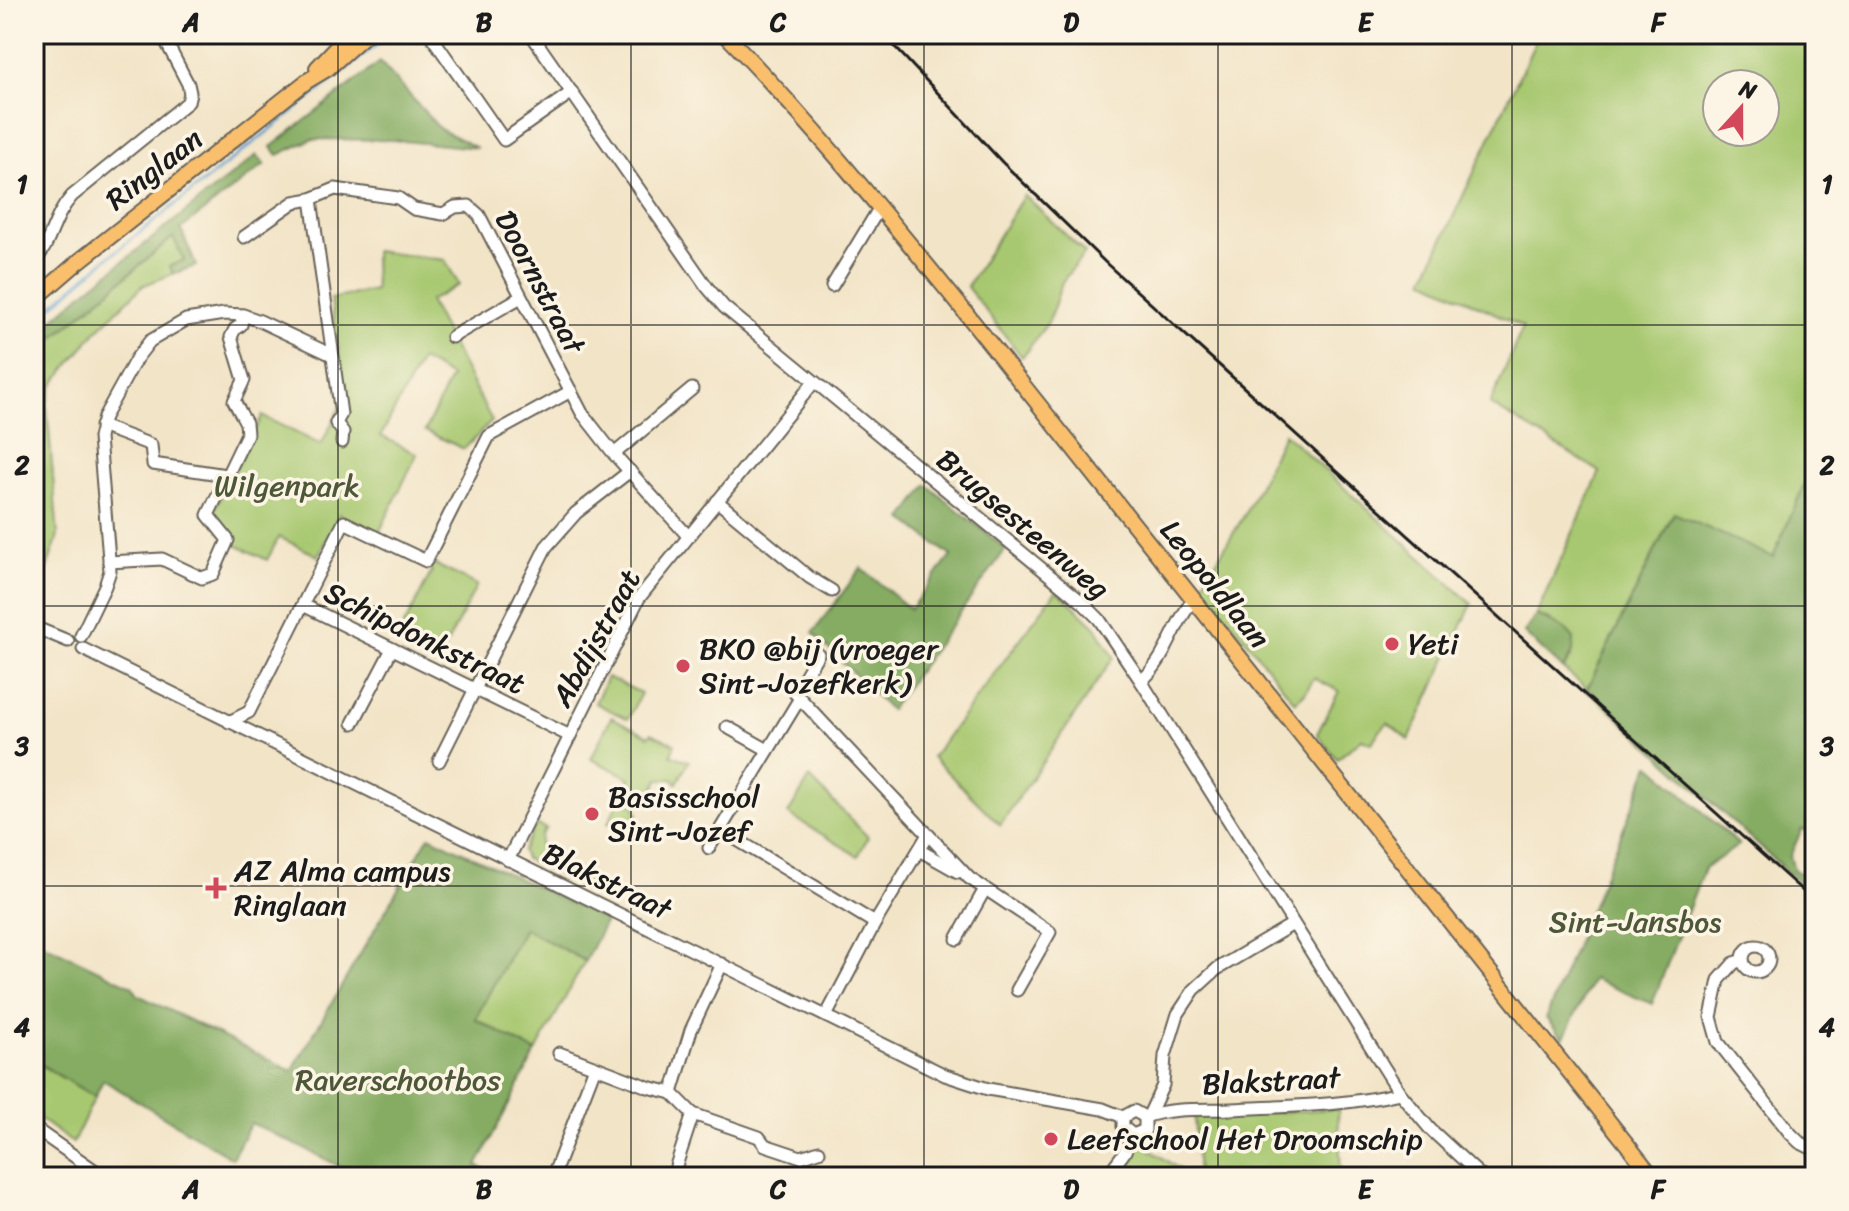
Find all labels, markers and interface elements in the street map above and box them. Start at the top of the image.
text: A [181,0,200,45]
text: B [476,0,493,45]
text: C [769,0,787,45]
text: D [1063,0,1079,45]
text: E [1358,0,1375,45]
text: F [1650,0,1667,45]
north arrow [1701,68,1781,148]
text: N [1733,68,1763,111]
street label: Ringlaan [93,113,215,225]
text: 1 [16,161,28,207]
text: 1 [1821,161,1833,207]
street label: Doornstraat [479,200,602,366]
street label: Brugsesteenweg [923,434,1123,614]
text: 2 [13,442,30,488]
text: 2 [1818,442,1835,488]
park label: Wilgenpark [214,459,360,513]
street label: Leopoldlaan [1145,507,1285,661]
street label: Abdijstraat [535,559,656,718]
street label: Schipdonkstraat [315,566,535,710]
place label: Yeti [1408,617,1460,671]
place label: BKO @bij (vroeger Sint-Jozefkerk) [699,622,940,710]
marker: Yeti [1383,635,1401,653]
marker: BKO @bij (vroeger Sint-Jozefkerk) [674,657,692,675]
text: 3 [14,723,30,769]
text: 3 [1819,723,1835,769]
place label: Basisschool Sint-Jozef [608,770,760,858]
marker: Basisschool Sint-Jozef [583,805,601,823]
street label: Blakstraat [533,826,683,936]
place label: AZ Alma campus Ringlaan [233,844,451,932]
marker: AZ Alma campus Ringlaan [205,877,227,899]
park label: Sint-Jansbos [1549,895,1722,949]
text: 4 [14,1004,30,1050]
text: 4 [1819,1004,1835,1050]
street label: Blakstraat [1200,1050,1343,1112]
park label: Raverschootbos [295,1053,501,1107]
place label: Leefschool Het Droomschip [1067,1112,1423,1166]
marker: Leefschool Het Droomschip [1042,1130,1060,1148]
text: A [181,1166,200,1211]
text: B [476,1166,493,1211]
text: C [769,1166,787,1211]
text: D [1063,1166,1079,1211]
text: E [1358,1166,1375,1211]
text: F [1650,1166,1667,1211]

